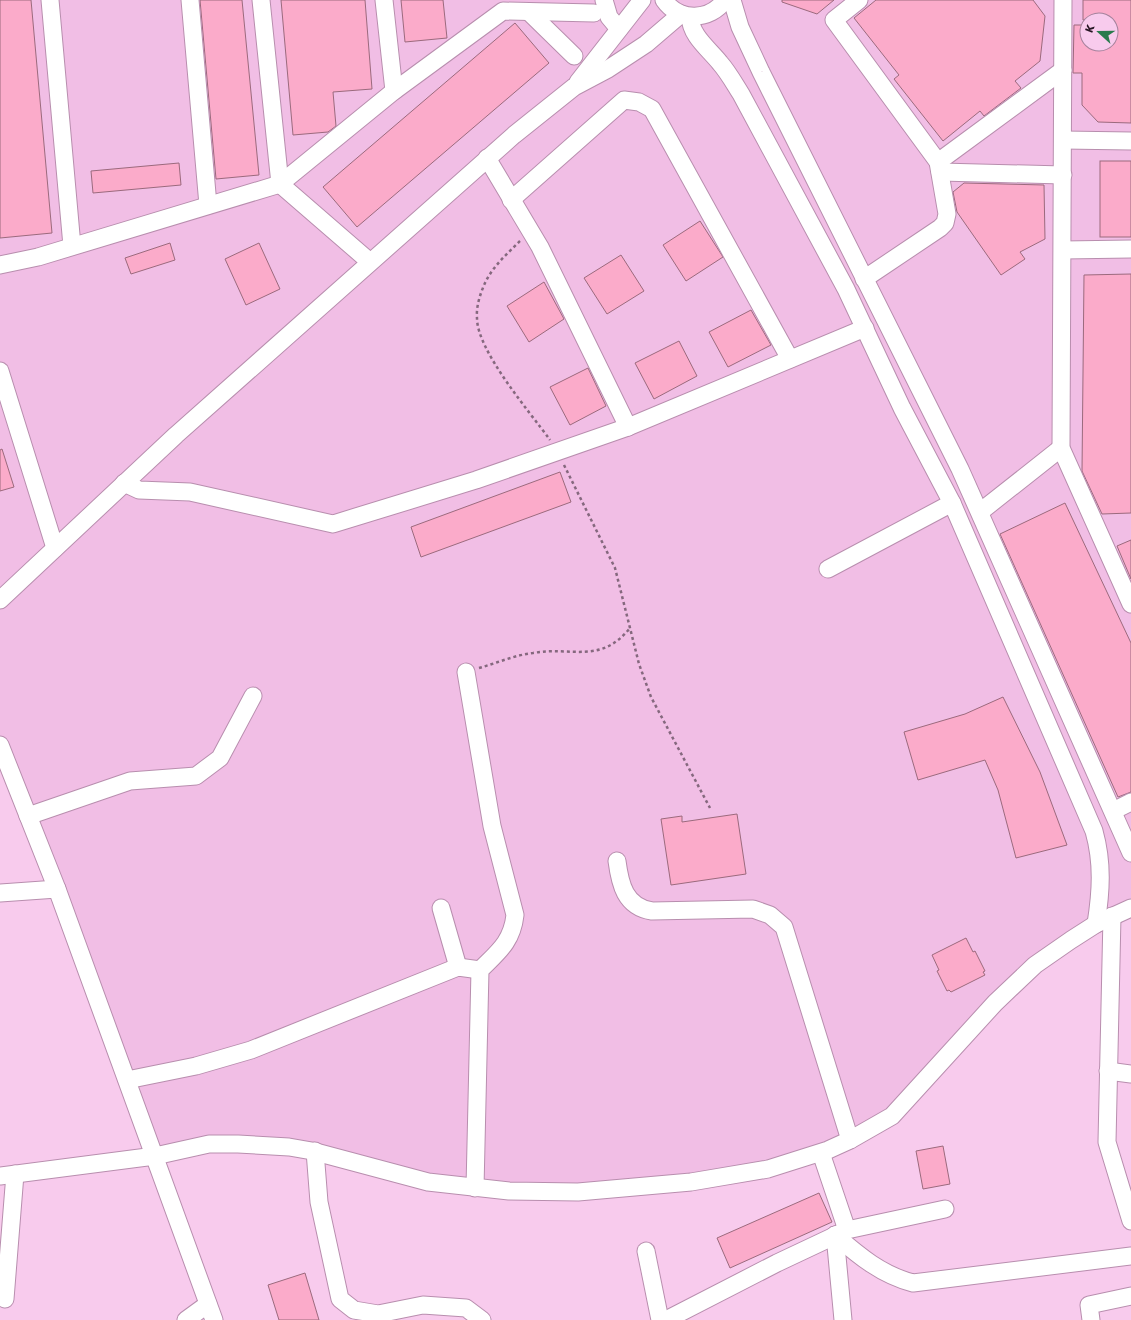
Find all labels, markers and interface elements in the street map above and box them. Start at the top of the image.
north arrow [1079,12,1119,52]
text: K [1081,22,1099,35]

